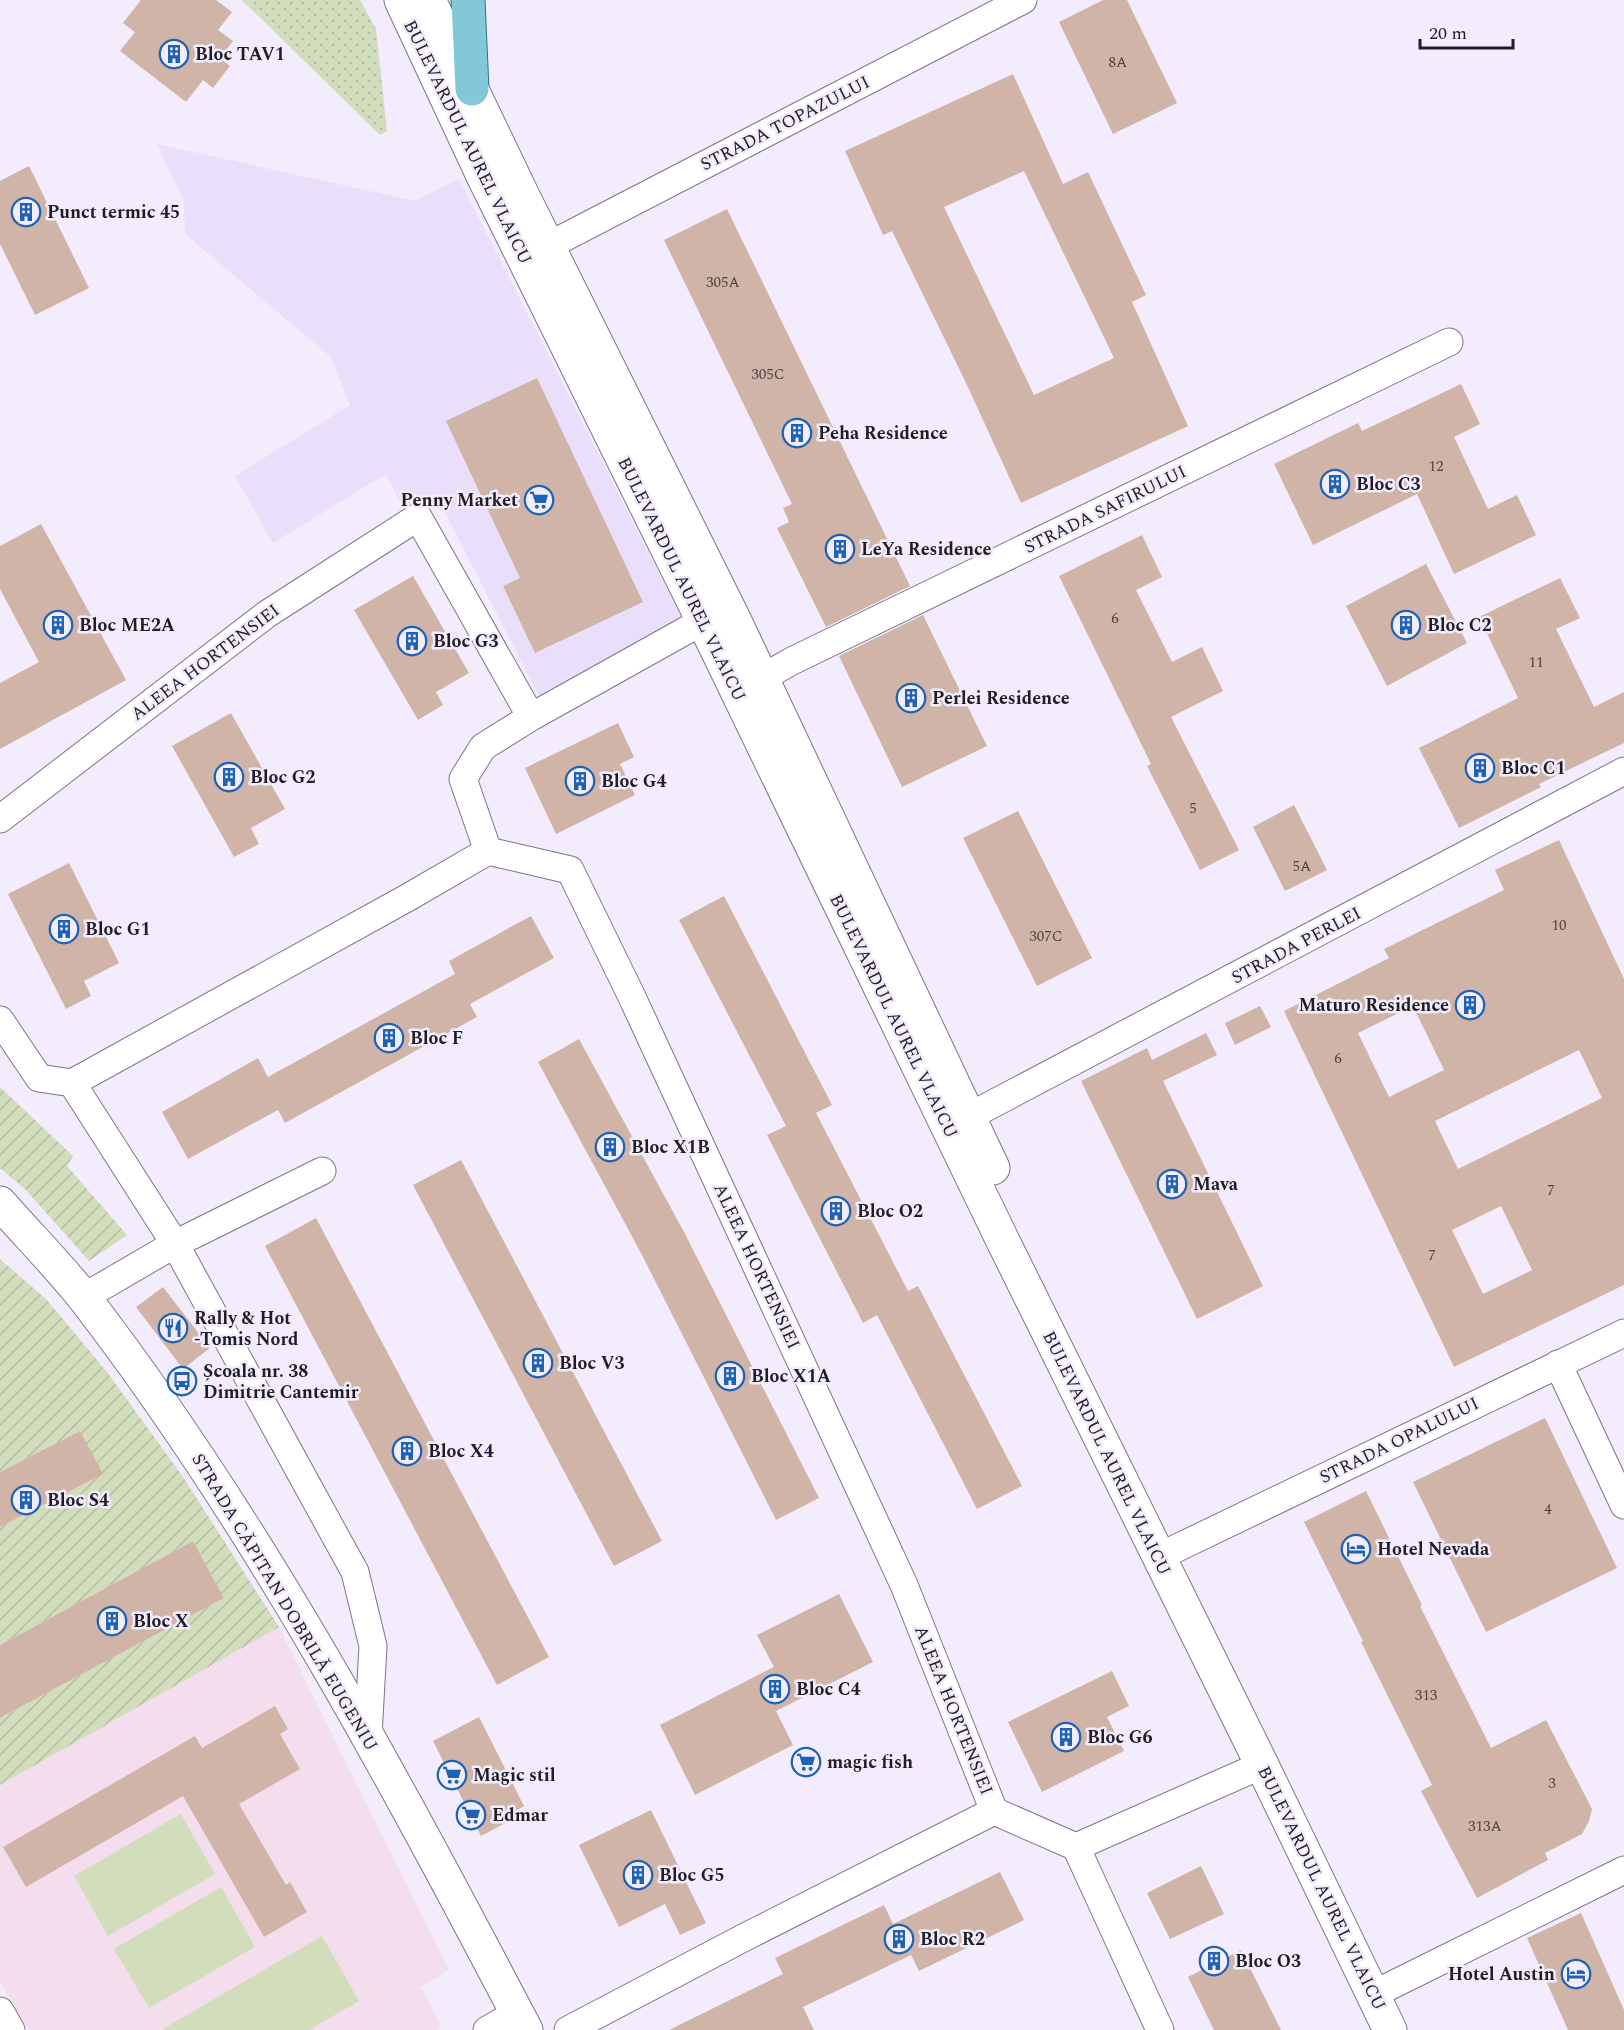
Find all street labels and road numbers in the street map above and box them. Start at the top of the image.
street label: BULEVARDUL AUREL VLAICU [396,15,539,269]
street label: STRADA TOPAZULUI [696,69,875,178]
street label: BULEVARDUL AUREL VLAICU [610,452,753,706]
street label: STRADA SAFIRULUI [1019,458,1191,561]
street label: ALEEA HORTENSIEI [125,597,286,728]
street label: BULEVARDUL AUREL VLAICU [822,889,965,1143]
street label: STRADA PERLEI [1227,900,1366,991]
street label: ALEEA HORTENSIEI [706,1179,807,1354]
street label: BULEVARDUL AUREL VLAICU [1035,1326,1178,1580]
street label: STRADA OPALULUI [1315,1390,1484,1491]
street label: STRADA CĂPITAN DOBRILĂ EUGENIU [185,1448,384,1756]
street label: ALEEA HORTENSIEI [907,1621,1000,1799]
street label: BULEVARDUL AUREL VLAICU [1250,1761,1393,2015]

